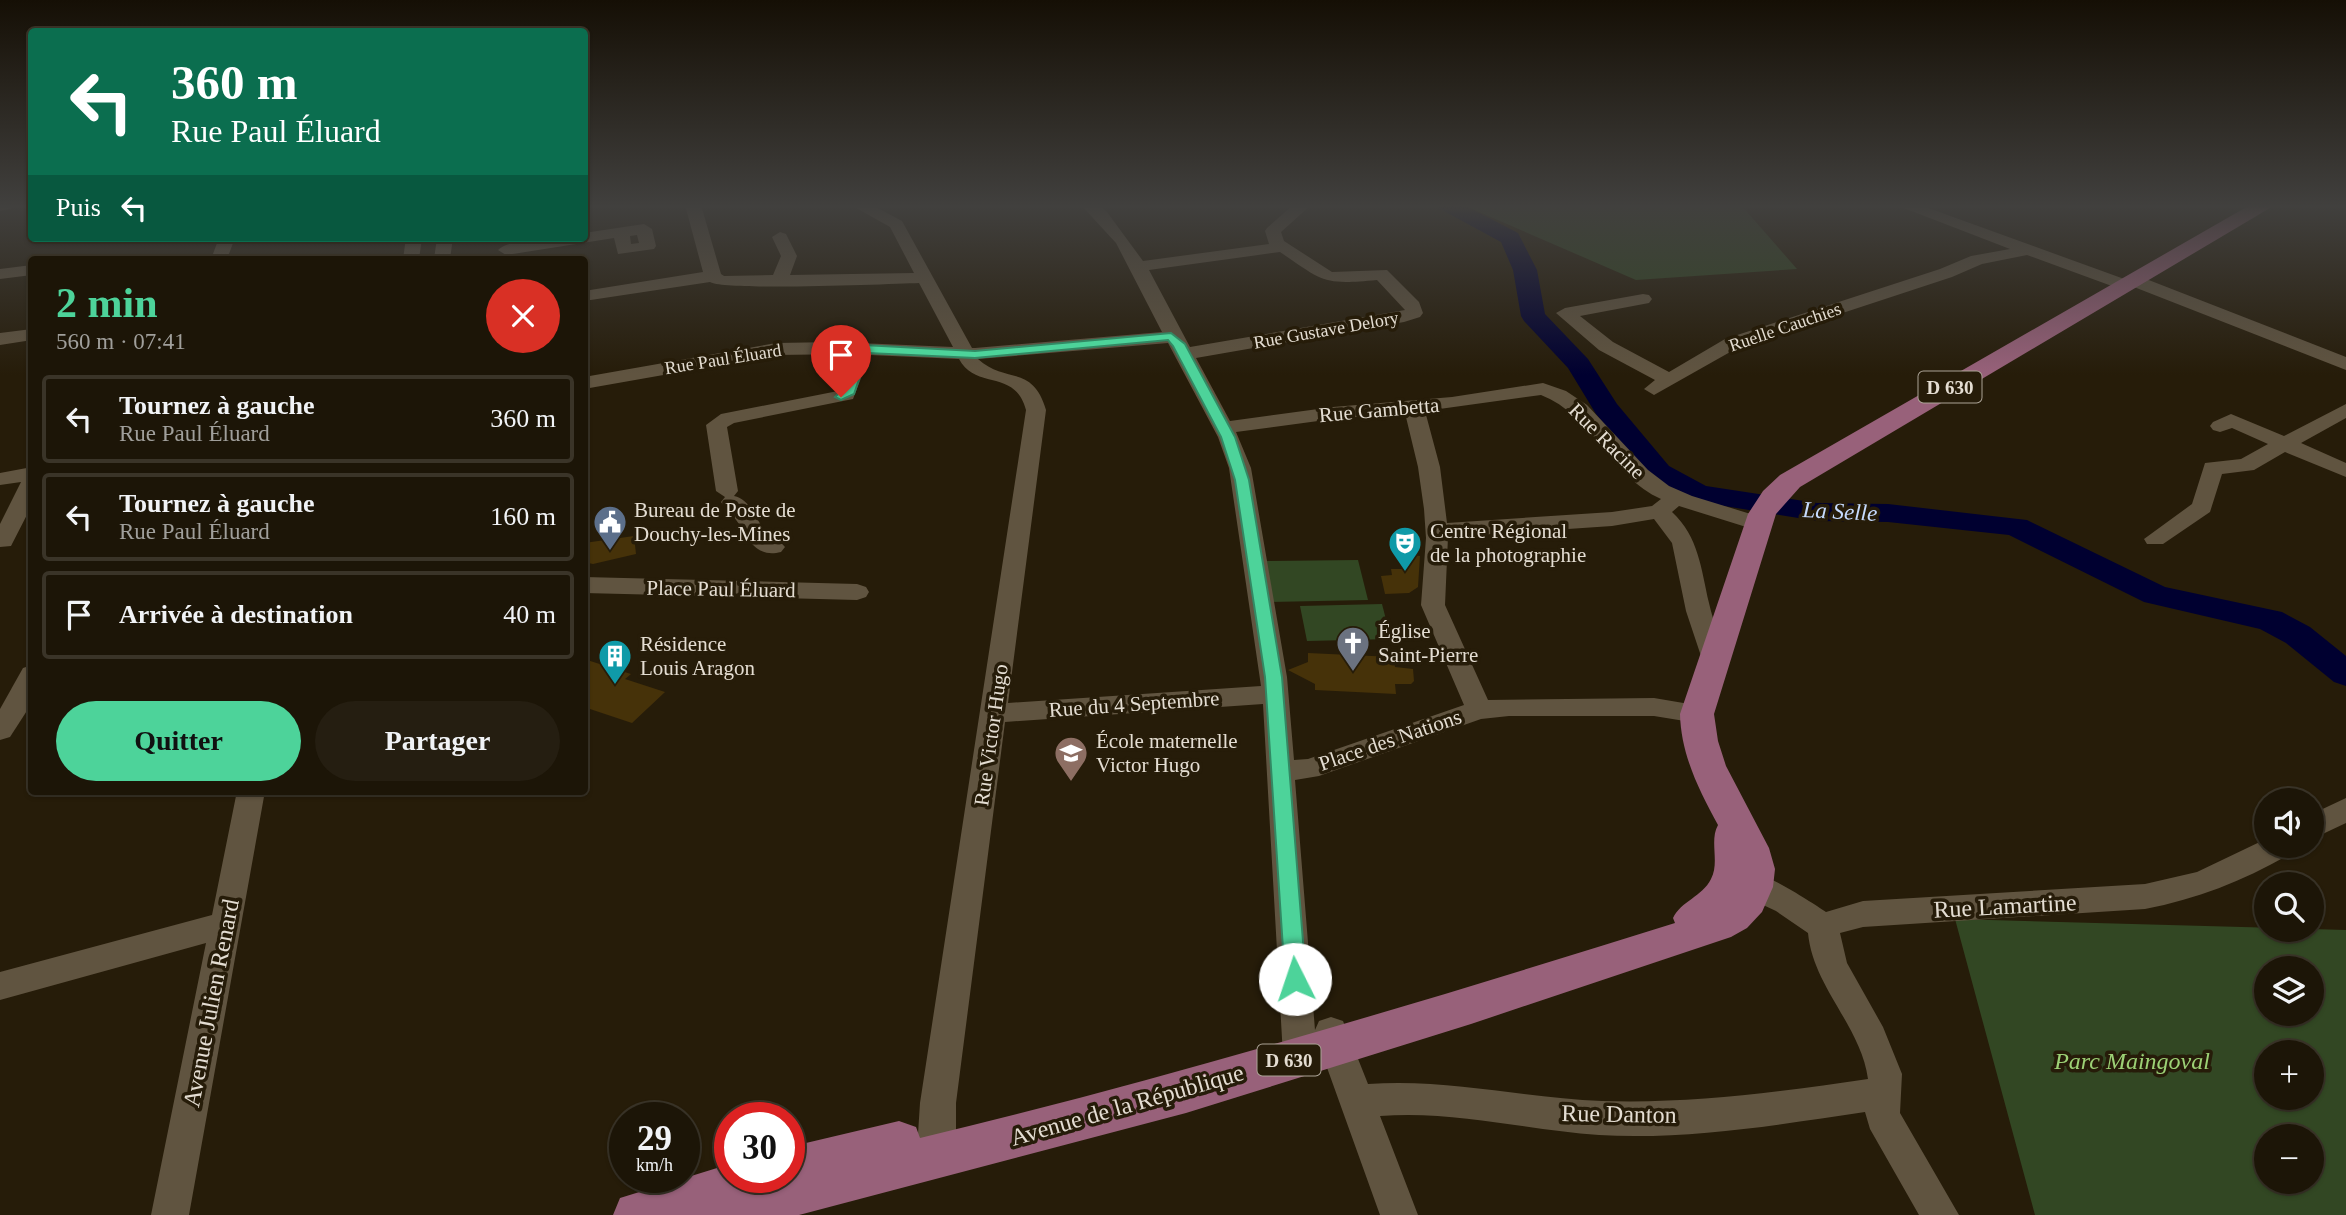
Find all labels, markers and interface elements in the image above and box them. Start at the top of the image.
text: 360 m [171,55,298,110]
icon: left [56,56,147,147]
text: Rue Paul Éluard [171,113,381,149]
icon: left [115,189,153,227]
text: Puis [56,193,101,222]
button: close [486,279,560,353]
text: 2 min [56,280,158,326]
street label: Ruelle Cauchies [1726,298,1844,356]
street label: Rue Gustave Delory [1252,307,1400,353]
pin [811,325,871,397]
text: 560 m · 07:41 [56,329,186,354]
icon: arrive [822,336,860,374]
street label: Rue Paul Éluard [663,339,783,378]
road number: D 630 [1918,372,1982,402]
text: Tournez à gauche [119,391,315,420]
street label: Rue Gambetta [1318,393,1441,427]
street label: Rue Racine [1564,398,1650,484]
icon: left [60,400,98,438]
text: 360 m [490,404,556,433]
text: Rue Paul Éluard [119,421,270,446]
text: Tournez à gauche [119,489,315,518]
water label: La Selle [1801,497,1878,526]
icon: left [60,498,98,536]
place label: Bureau de Poste de Douchy-les-Mines [634,498,796,546]
text: 160 m [490,502,556,531]
public building icon: Bureau de Poste de Douchy-les-Mines [591,503,629,552]
text: Rue Paul Éluard [119,519,270,544]
place label: Centre Régional de la photographie [1430,519,1586,567]
theatre icon: Centre Régional de la photographie [1386,524,1424,573]
street label: Place Paul Éluard [646,576,796,602]
icon: arrive [60,596,98,634]
text: Arrivée à destination [119,600,353,629]
text: 40 m [503,600,556,629]
place label: Église Saint-Pierre [1378,619,1478,667]
church icon: Église Saint-Pierre [1334,624,1372,673]
place label: Résidence Louis Aragon [640,632,755,680]
building icon: Résidence Louis Aragon [596,637,634,686]
street label: Rue Victor Hugo [969,663,1013,807]
street label: Rue du 4 Septembre [1048,686,1220,722]
button: Quitter [56,701,301,781]
button: Partager [315,701,560,781]
street label: Place des Nations [1316,704,1464,776]
place label: École maternelle Victor Hugo [1096,729,1238,777]
school or university icon: École maternelle Victor Hugo [1052,734,1090,783]
map controls [2254,788,2324,1194]
button: sound [2254,788,2324,858]
button: search [2254,872,2324,942]
street label: Rue Lamartine [1933,889,2077,923]
street label: Avenue Julien Renard [178,897,244,1109]
position arrow [1258,942,1332,1016]
button: layers [2254,956,2324,1026]
button: + [2254,1040,2324,1110]
road number: D 630 [1258,1044,1320,1076]
park label: Parc Maingoval [2053,1048,2210,1074]
street label: Avenue de la République [1007,1059,1247,1151]
street label: Rue Danton [1561,1100,1677,1128]
speed limit sign: 30 [714,1102,805,1193]
text: 29 [637,1119,672,1158]
button: − [2254,1124,2324,1194]
text: km/h [636,1155,673,1175]

